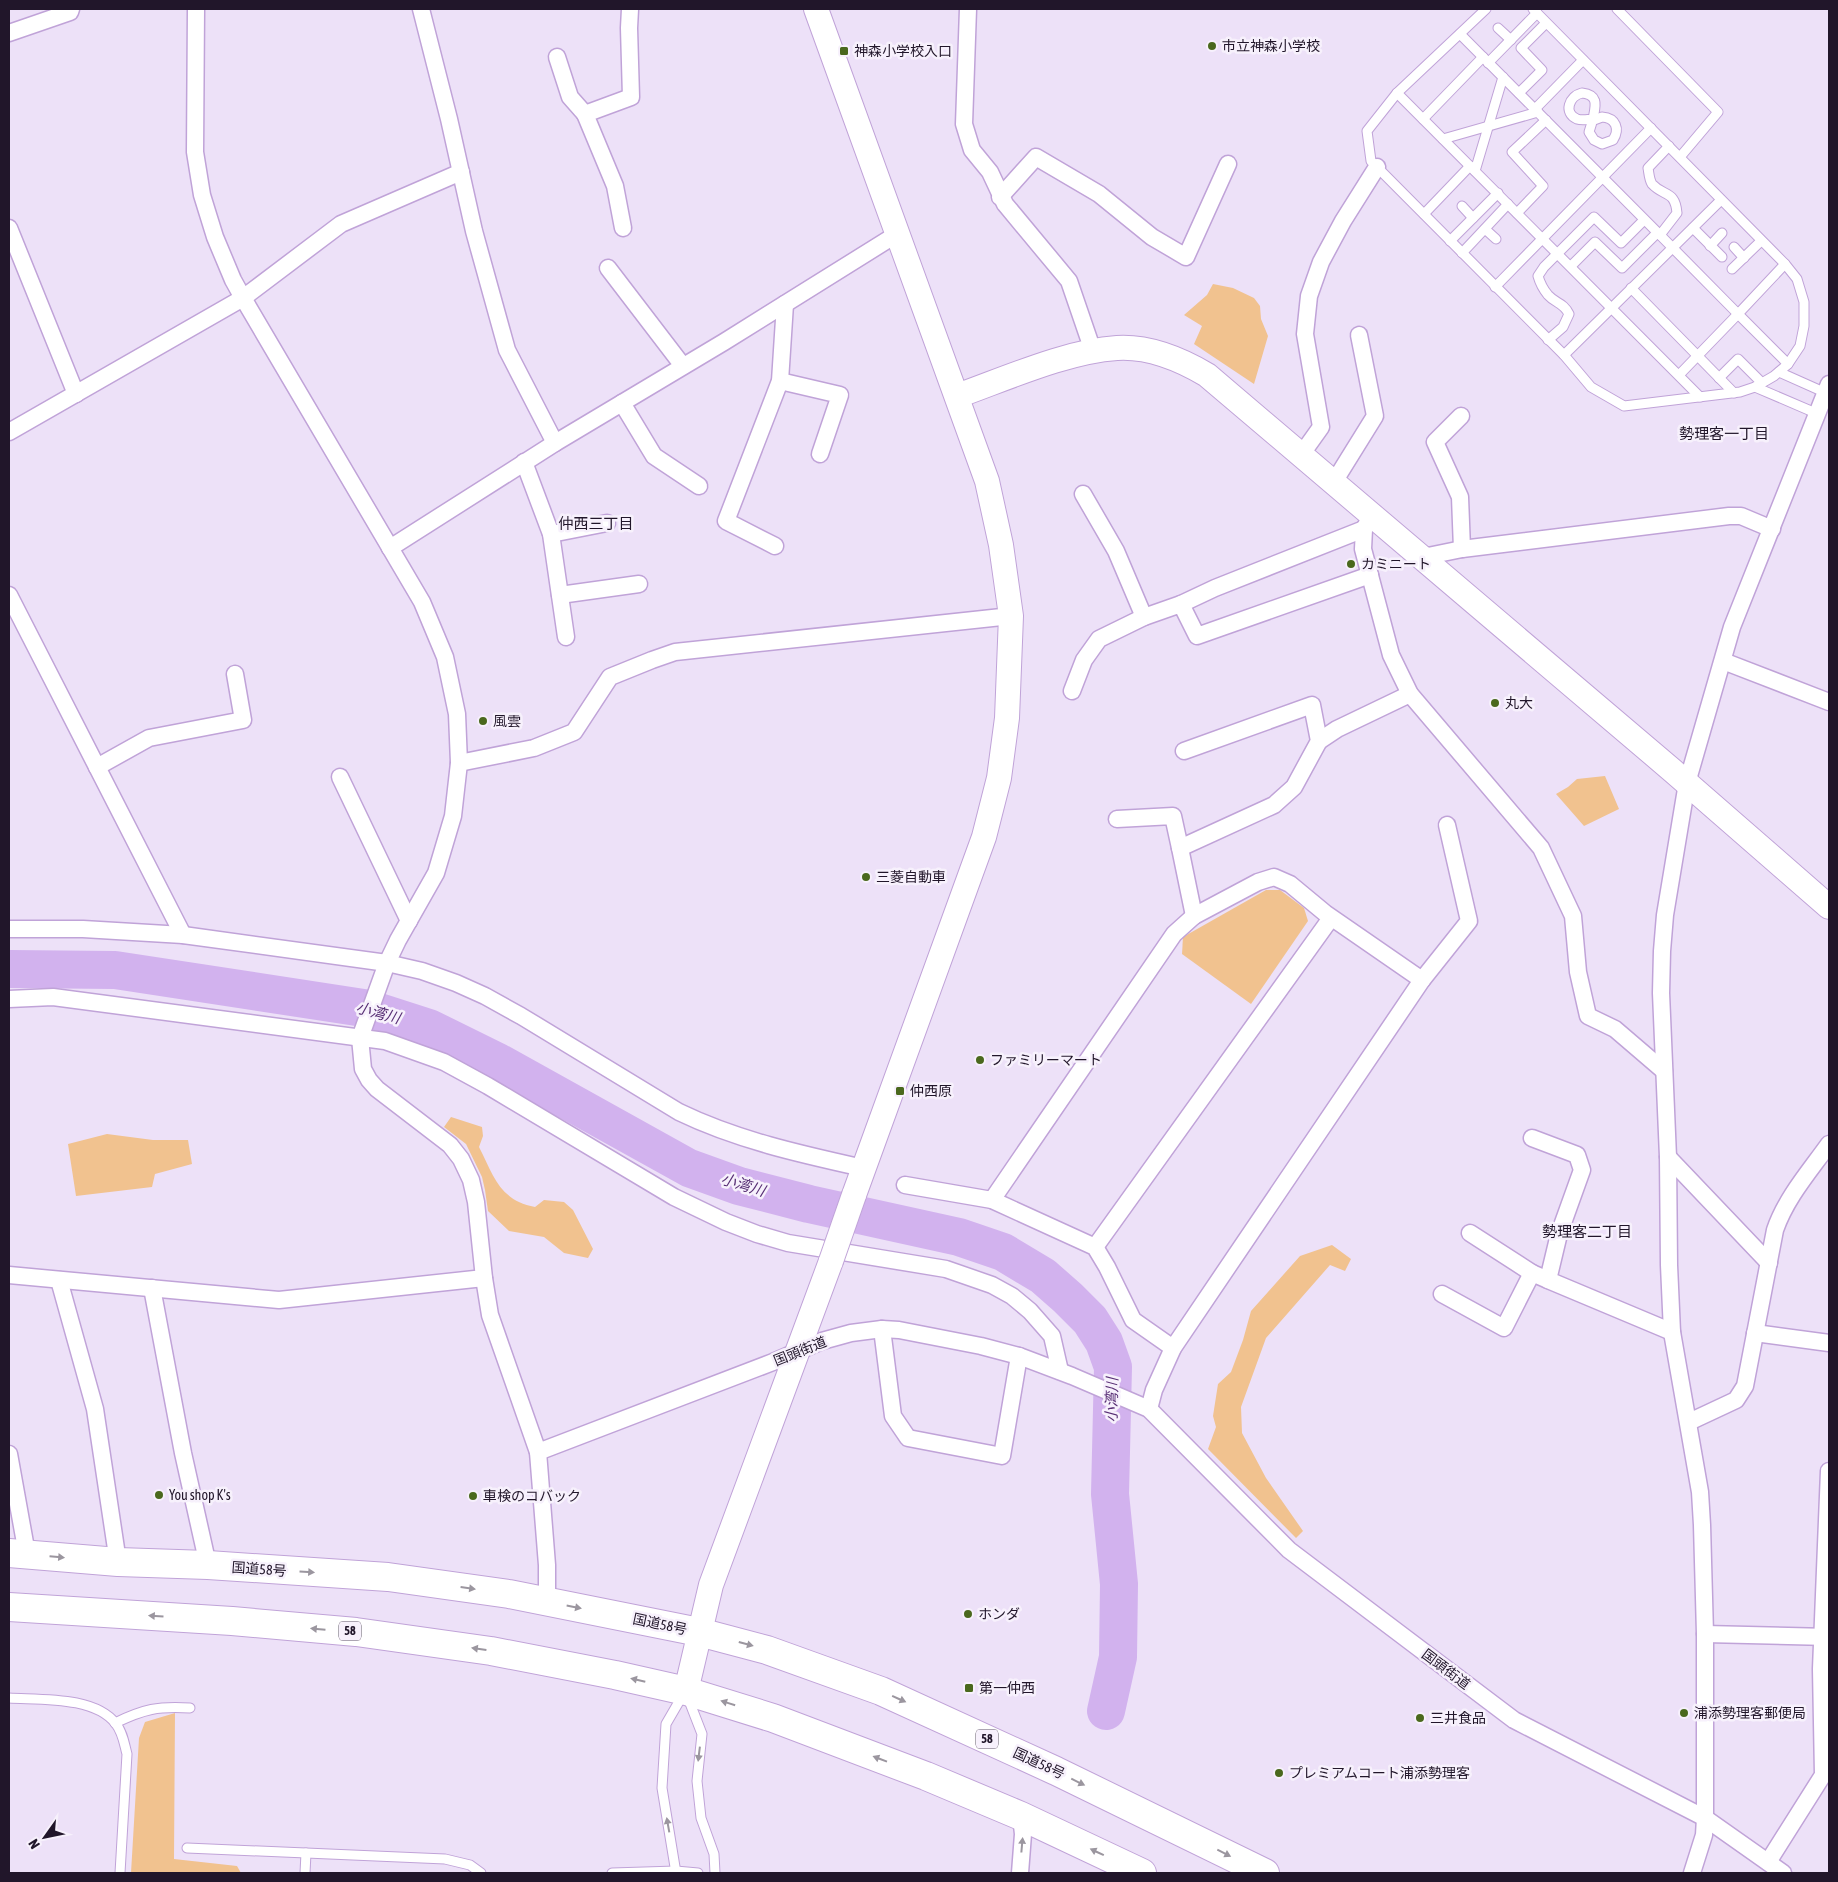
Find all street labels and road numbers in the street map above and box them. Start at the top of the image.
street label: 国頭街道 [771,1333,829,1369]
street label: 国道58号 [231,1559,287,1579]
street label: 国道58号 [631,1610,689,1638]
road number: 58 [339,1622,361,1640]
street label: 国頭街道 [1419,1646,1473,1692]
road number: 58 [976,1730,998,1748]
street label: 国道58号 [1011,1744,1067,1782]

